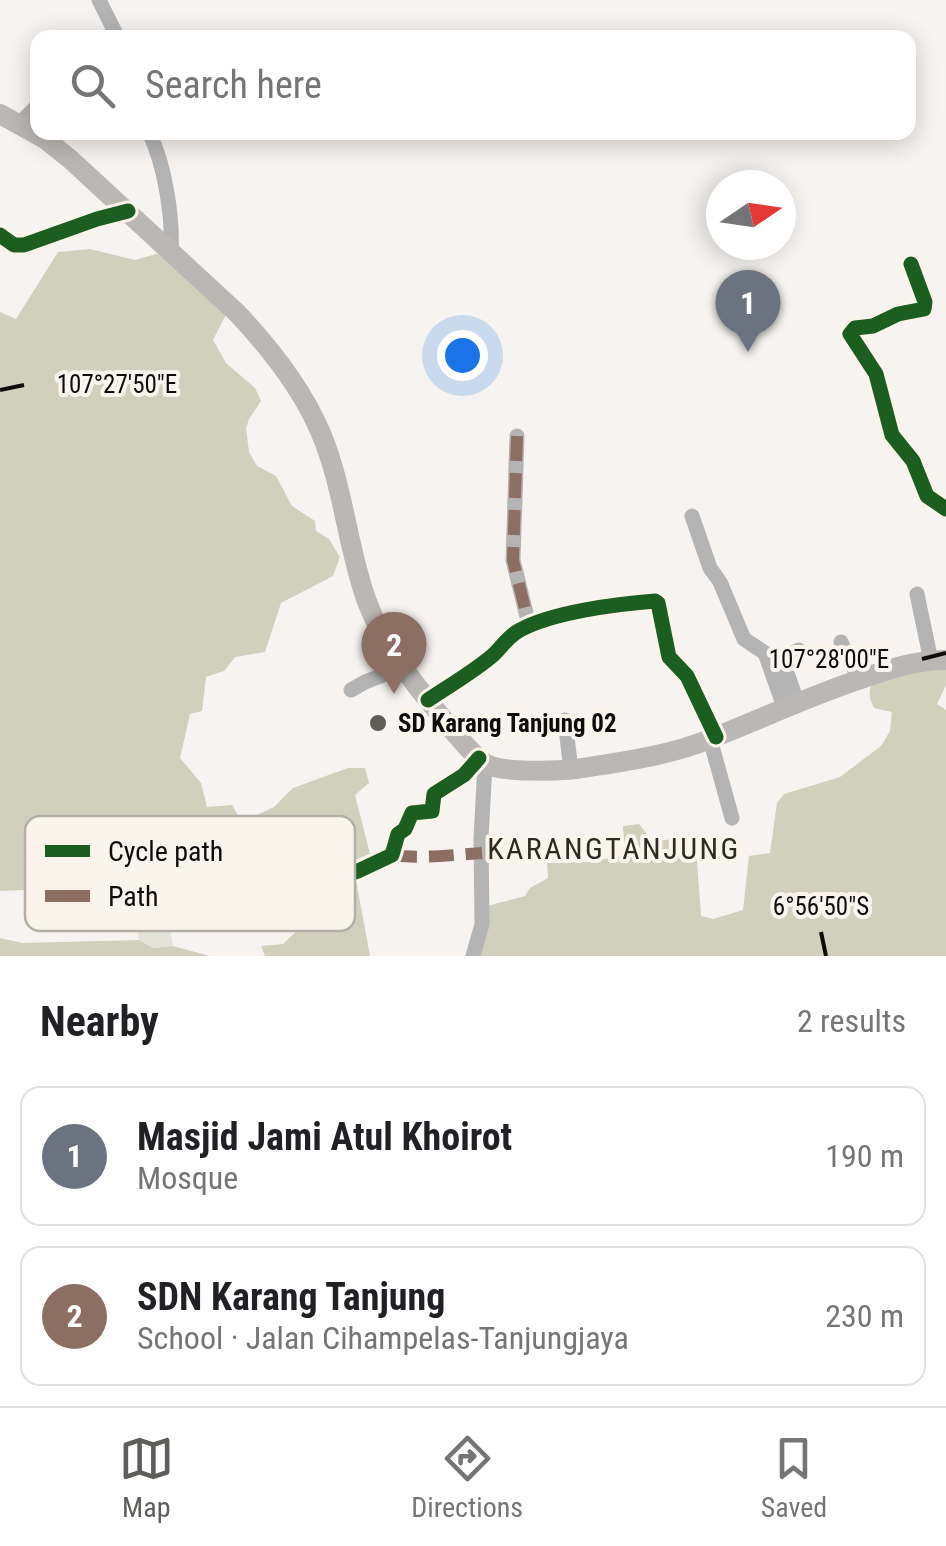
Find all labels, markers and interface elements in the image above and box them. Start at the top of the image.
search box [30,30,916,140]
icon: search [65,58,120,113]
text: Search here [145,63,322,107]
north arrow [706,170,796,260]
pin: 1 [716,270,780,352]
your location [437,330,488,381]
text: 107°27'50"E [57,370,177,399]
pin: 2 [362,612,426,694]
text: 107°28'00"E [769,645,889,674]
place label: SD Karang Tanjung 02 [398,709,617,738]
marker: SD Karang Tanjung 02 [367,712,389,734]
legend [25,816,355,931]
district label: KARANGTANJUNG [487,831,741,866]
text: Cycle path [108,835,223,868]
text: Path [108,880,159,913]
text: 6°56'50"S [773,892,869,921]
text: Nearby [40,997,159,1046]
text: 2 results [797,1002,906,1040]
text: Masjid Jami Atul Khoirot [137,1115,512,1159]
text: 1 [66,1137,83,1175]
text: 190 m [825,1137,904,1175]
text: Mosque [137,1159,238,1197]
text: SDN Karang Tanjung [137,1275,445,1319]
text: 2 [66,1297,83,1335]
text: 230 m [825,1297,904,1335]
text: School · Jalan Cihampelas-Tanjungjaya [137,1319,629,1357]
tab: Map [119,1431,174,1524]
tab: Directions [411,1431,523,1524]
tab: Saved [761,1431,827,1524]

